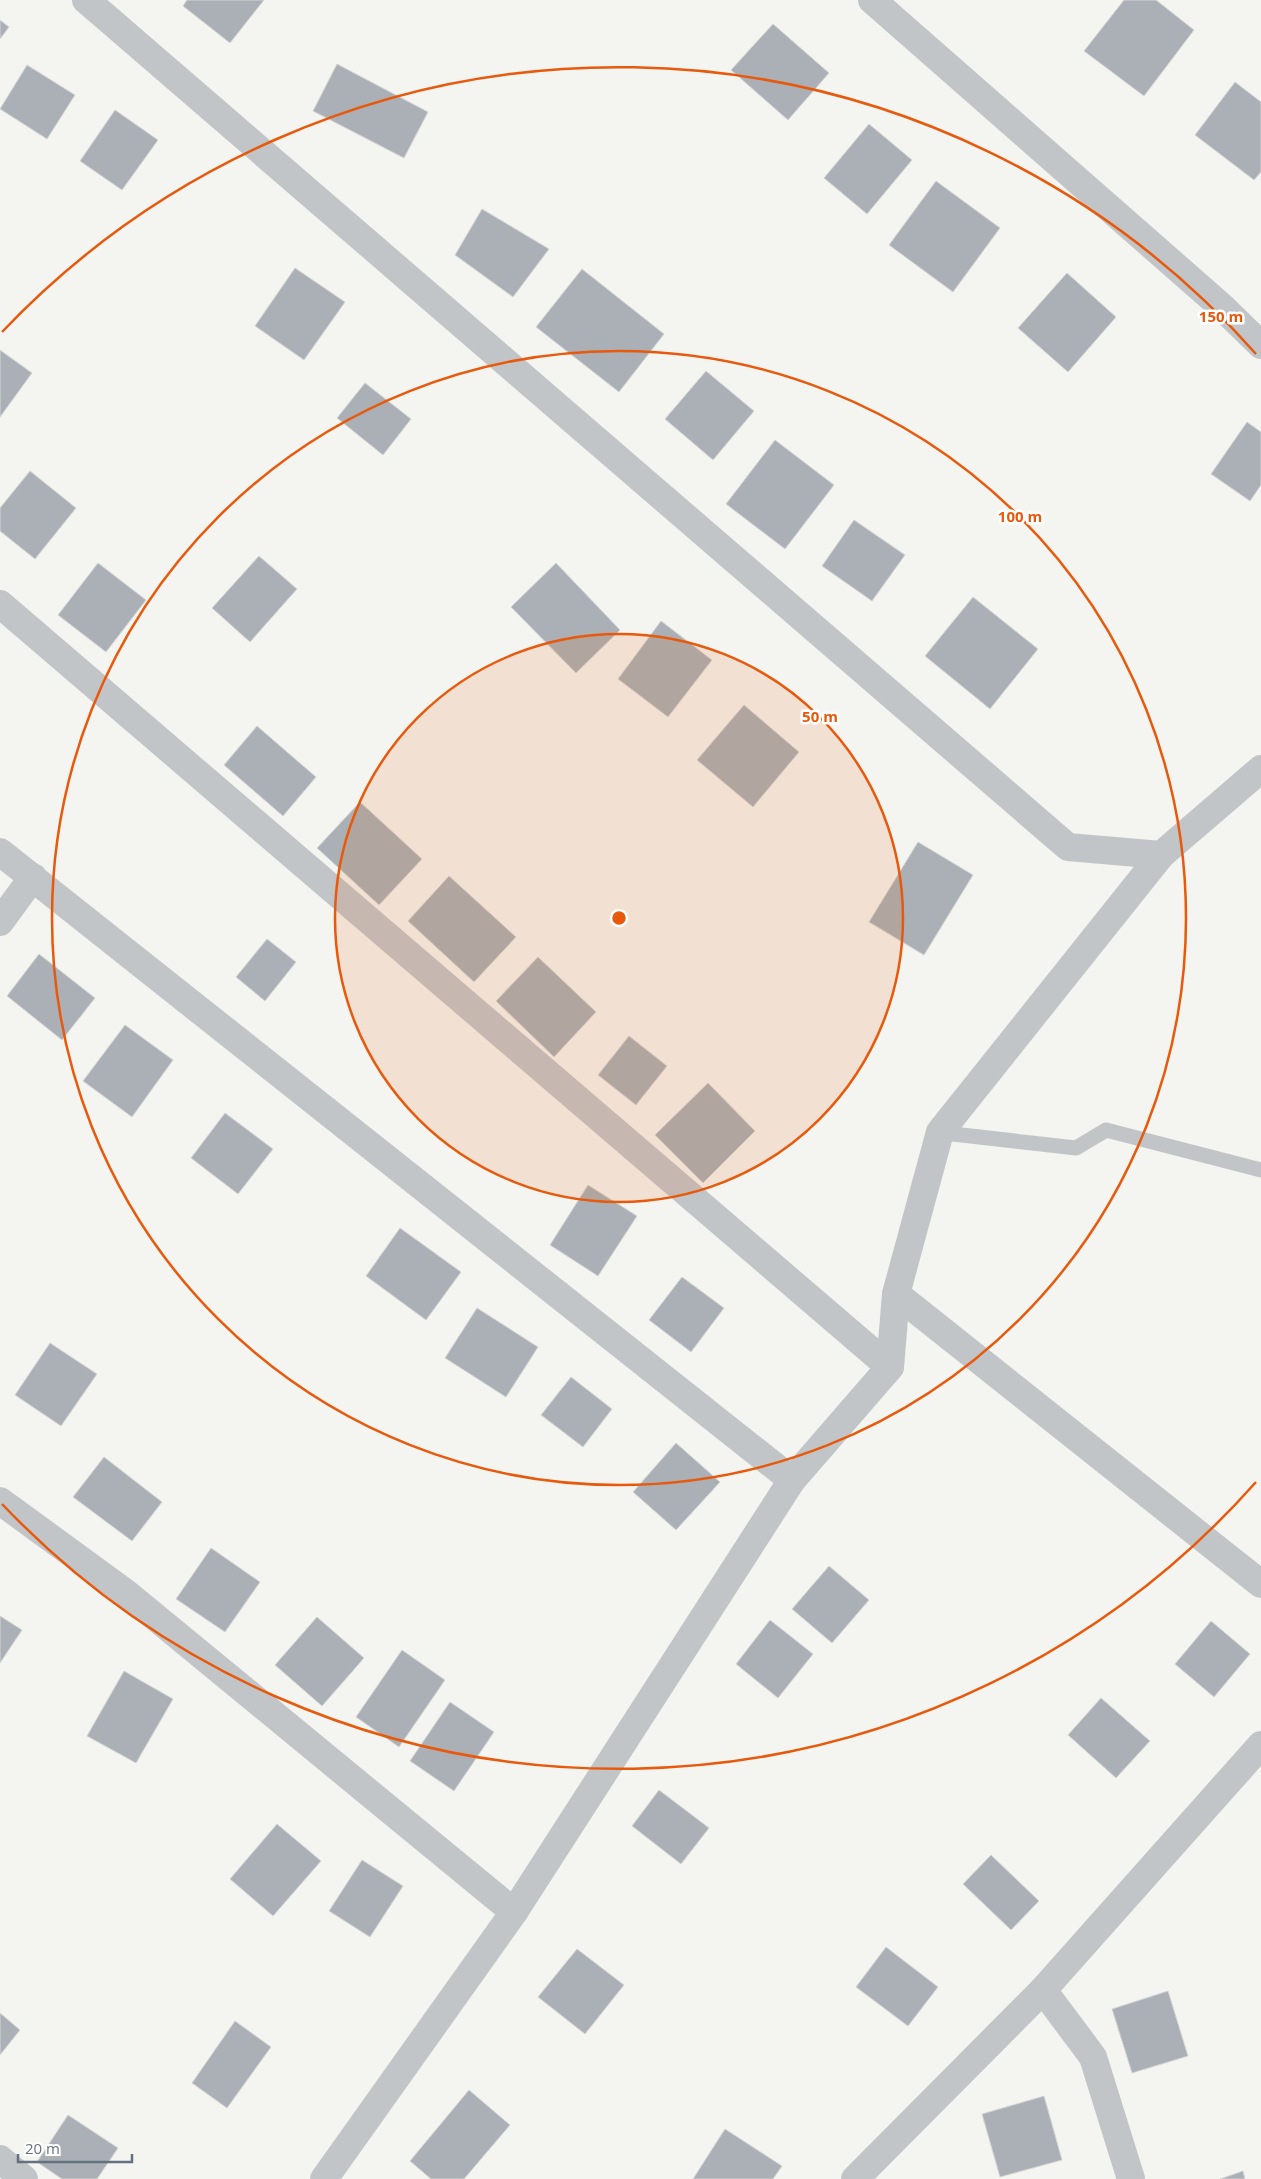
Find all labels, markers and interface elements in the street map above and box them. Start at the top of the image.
text: 150 m [1199,306,1243,326]
text: 100 m [998,506,1042,526]
text: 50 m [802,706,838,726]
centre of rings [610,909,628,927]
scale bar [18,2132,131,2164]
text: 20 m [25,2138,60,2158]

